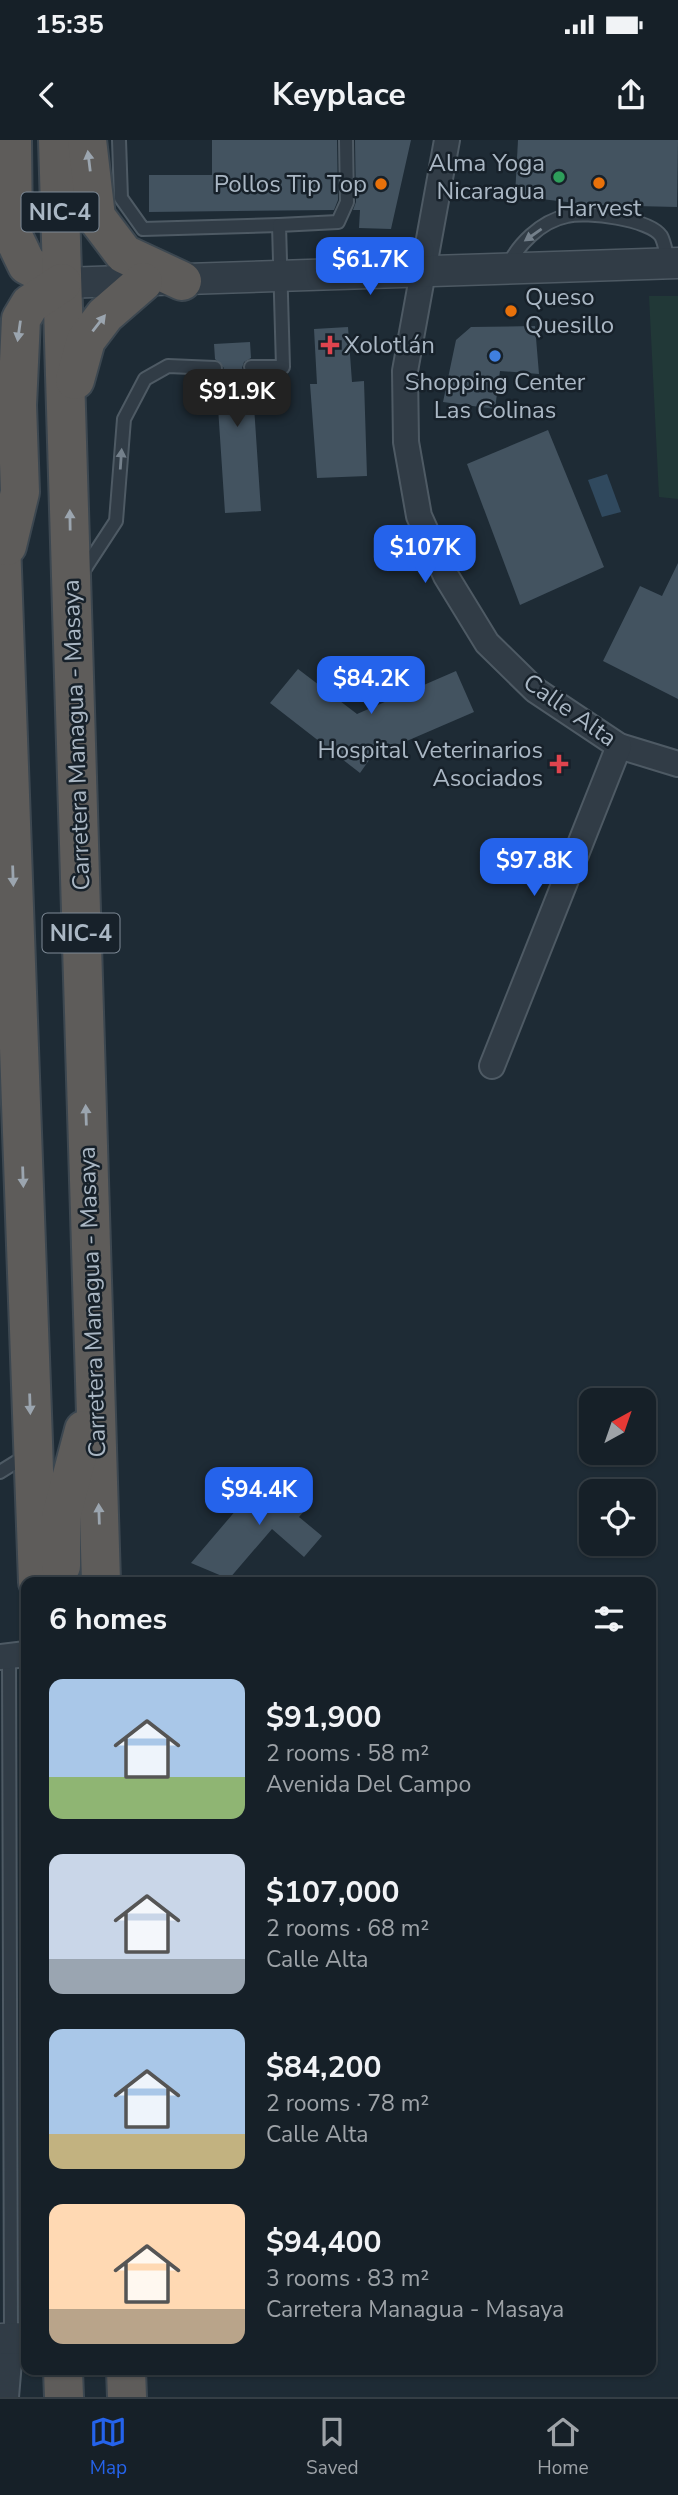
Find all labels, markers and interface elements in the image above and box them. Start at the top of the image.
text: 15:35 [35,7,104,42]
text: Keyplace [272,73,406,116]
icon: back [28,76,66,114]
icon: share [612,76,650,114]
place label: Alma Yoga Nicaragua [428,147,545,207]
one-way arrow [84,150,95,172]
place label: Pollos Tip Top [214,168,367,200]
marker: Alma Yoga Nicaragua [551,169,567,185]
marker: Harvest [591,175,607,191]
marker: Pollos Tip Top [373,176,389,192]
place label: Harvest [556,192,642,224]
road number: NIC-4 [22,193,98,232]
one-way arrow [524,228,542,242]
pin: $61.7K [313,237,427,297]
text: $61.7K [332,244,408,275]
place label: Queso Quesillo [525,281,614,341]
marker: Queso Quesillo [503,303,519,319]
one-way arrow [91,315,106,332]
one-way arrow [14,320,25,342]
place label: Xolotlán [344,329,435,361]
marker: Xolotlán [322,337,338,353]
marker: Shopping Center Las Colinas [487,348,503,364]
place label: Shopping Center Las Colinas [405,366,586,426]
pin: $91.9K [180,370,294,429]
text: $91.9K [199,376,275,407]
one-way arrow [116,448,127,470]
one-way arrow [65,509,76,531]
pin: $107K [376,526,474,585]
text: $107K [390,532,460,563]
street label: Carretera Managua - Masaya [55,579,97,891]
pin: $84.2K [314,656,428,716]
text: $84.2K [333,663,409,694]
street label: Calle Alta [517,666,623,754]
place label: Hospital Veterinarios Asociados [317,734,543,794]
marker: Hospital Veterinarios Asociados [549,754,569,774]
pin: $97.8K [477,838,591,898]
text: $97.8K [496,845,572,876]
one-way arrow [7,865,18,887]
road number: NIC-4 [42,914,119,953]
one-way arrow [80,1104,92,1126]
street label: Carretera Managua - Masaya [71,1146,113,1458]
one-way arrow [17,1166,28,1188]
north arrow [579,1388,656,1465]
map controls [579,1388,656,1556]
one-way arrow [25,1394,36,1416]
pin: $94.4K [202,1468,316,1527]
text: $94.4K [221,1474,297,1505]
button: locate [579,1479,656,1556]
one-way arrow [93,1503,104,1525]
text: 6 homes [49,1599,167,1640]
icon: filters [590,1600,628,1638]
text: $91,900 [266,1697,381,1738]
icon: home [105,1707,189,1791]
text: 2 rooms · 58 m² [266,1738,429,1769]
text: Avenida Del Campo [266,1769,471,1800]
text: $107,000 [266,1872,399,1913]
icon: home [105,1882,189,1966]
text: 2 rooms · 68 m² [266,1913,429,1944]
text: Calle Alta [266,1944,369,1975]
text: $84,200 [266,2047,381,2088]
icon: home [105,2057,189,2141]
text: 2 rooms · 78 m² [266,2088,429,2119]
text: Calle Alta [266,2119,369,2150]
text: $94,400 [266,2222,381,2263]
icon: home [105,2232,189,2316]
text: 3 rooms · 83 m² [266,2263,429,2294]
text: Carretera Managua - Masaya [266,2294,564,2325]
tab: Map [89,2413,127,2481]
tab: Saved [306,2413,359,2481]
tab: Home [537,2413,589,2481]

